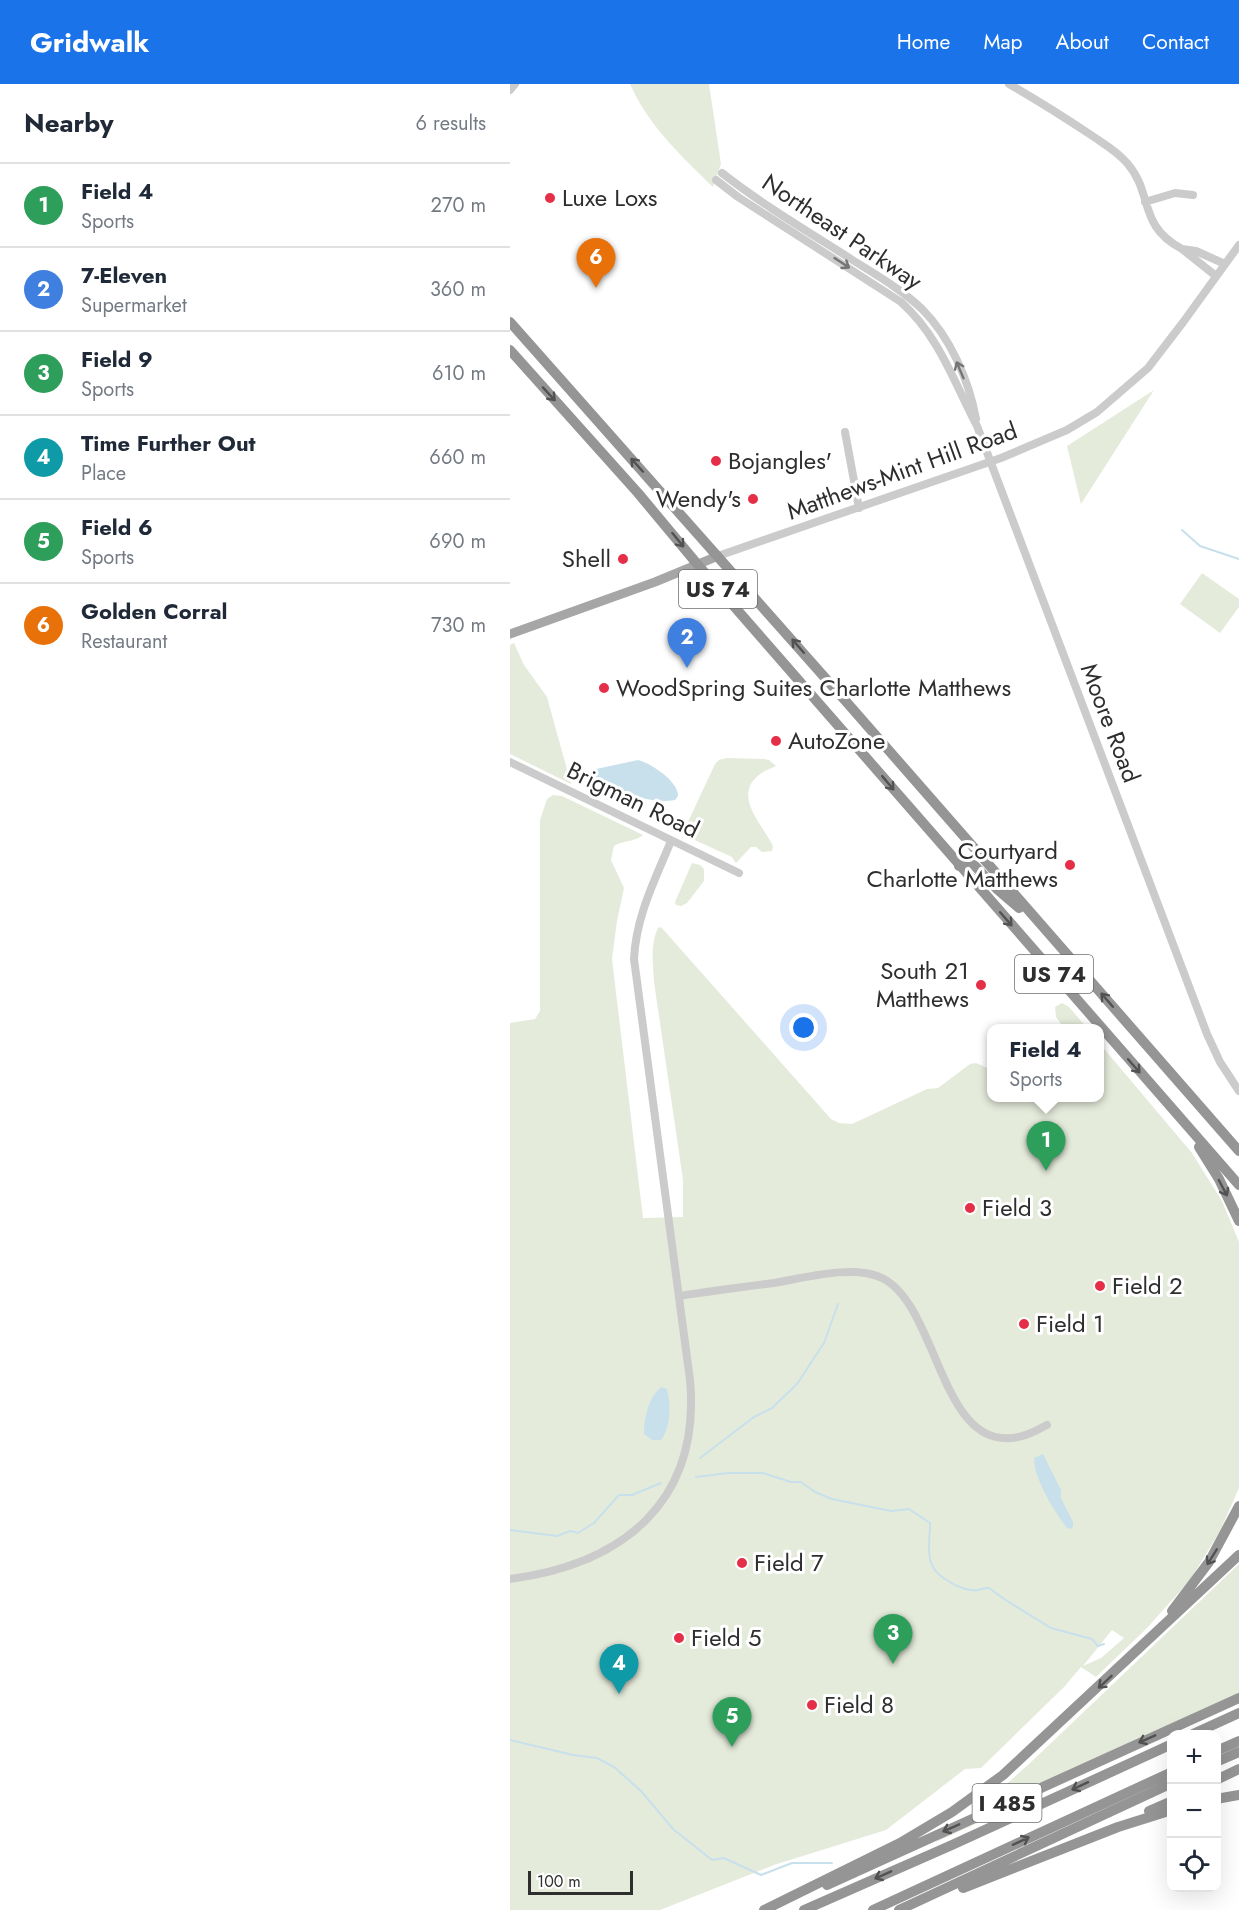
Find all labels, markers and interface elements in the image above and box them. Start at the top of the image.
text: Gridwalk [30,22,149,63]
text: Home [897,27,950,57]
text: Map [983,27,1023,57]
text: About [1056,27,1109,57]
text: Contact [1142,27,1209,57]
text: Nearby [24,104,113,142]
text: 6 results [416,109,486,138]
street label: Northeast Parkway [755,165,930,298]
text: Field 4 [81,175,153,207]
place label: Luxe Loxs [562,180,658,215]
text: 1 [38,191,49,220]
text: 270 m [431,191,486,220]
marker: Luxe Loxs [543,191,557,205]
text: Sports [81,207,134,236]
pin: 6 [576,238,616,288]
one-way arrow [833,258,850,270]
text: 7-Eleven [81,259,167,291]
text: 2 [37,275,50,304]
text: 360 m [430,275,486,304]
text: Supermarket [81,291,187,320]
text: Field 9 [81,343,153,375]
text: 3 [37,359,50,388]
text: 610 m [432,359,486,388]
one-way arrow [954,362,965,380]
text: Sports [81,375,134,404]
one-way arrow [542,386,556,401]
street label: Matthews-Mint Hill Road [782,413,1022,528]
text: Time Further Out [81,427,256,459]
text: 4 [37,443,50,472]
text: 660 m [429,443,486,472]
place label: Bojangles' [728,443,832,478]
marker: Bojangles' [709,454,723,468]
one-way arrow [630,458,644,473]
text: Place [81,459,126,488]
place label: Wendy's [656,481,741,516]
marker: Wendy's [746,492,760,506]
text: Field 6 [81,511,153,543]
text: 5 [37,527,50,556]
text: 690 m [429,527,486,556]
one-way arrow [671,532,684,548]
place label: Shell [562,541,611,576]
text: Sports [81,543,134,572]
marker: Shell [616,552,630,566]
road number: US 74 [679,570,757,608]
text: Golden Corral [81,595,228,627]
text: 6 [37,611,50,640]
text: 730 m [431,611,486,640]
pin: 2 [668,618,706,668]
text: Restaurant [81,627,167,656]
one-way arrow [791,638,804,654]
street label: Moore Road [1072,658,1149,787]
place label: WoodSpring Suites Charlotte Matthews [616,670,1011,705]
marker: WoodSpring Suites Charlotte Matthews [597,681,611,695]
place label: AutoZone [788,723,885,758]
marker: AutoZone [769,734,783,748]
street label: Brigman Road [561,752,705,847]
one-way arrow [881,775,895,790]
place label: Courtyard Charlotte Matthews [866,833,1058,896]
marker: Courtyard Charlotte Matthews [1063,858,1077,872]
one-way arrow [999,911,1013,926]
place label: South 21 Matthews [876,953,969,1016]
road number: US 74 [1015,955,1093,993]
marker: South 21 Matthews [974,978,988,992]
one-way arrow [1100,993,1114,1008]
your location [789,1013,818,1042]
popup [987,1024,1104,1102]
text: Field 4 [1009,1033,1082,1065]
one-way arrow [1128,1058,1141,1074]
text: Sports [1009,1065,1062,1094]
pin: 1 [1026,1122,1066,1171]
one-way arrow [1218,1179,1230,1197]
place label: Field 3 [982,1190,1052,1225]
marker: Field 3 [963,1201,977,1215]
place label: Field 2 [1112,1268,1183,1303]
marker: Field 2 [1093,1279,1107,1293]
place label: Field 1 [1036,1306,1104,1341]
marker: Field 1 [1017,1317,1031,1331]
place label: Field 7 [754,1545,824,1580]
one-way arrow [1205,1548,1217,1565]
marker: Field 7 [735,1556,749,1570]
pin: 3 [874,1614,913,1664]
place label: Field 5 [691,1620,762,1655]
marker: Field 5 [672,1631,686,1645]
pin: 4 [600,1644,638,1694]
one-way arrow [1098,1675,1113,1689]
place label: Field 8 [824,1687,894,1722]
pin: 5 [712,1698,752,1747]
marker: Field 8 [805,1698,819,1712]
map controls [1167,1730,1221,1892]
button: + [1167,1730,1221,1784]
one-way arrow [1139,1734,1157,1745]
one-way arrow [1072,1781,1090,1793]
road number: I 485 [972,1784,1042,1822]
button: − [1167,1784,1221,1838]
one-way arrow [942,1823,960,1835]
one-way arrow [1012,1834,1030,1846]
button: locate [1167,1838,1221,1892]
scale bar [528,1868,633,1896]
text: 100 m [537,1870,581,1893]
one-way arrow [875,1870,893,1882]

